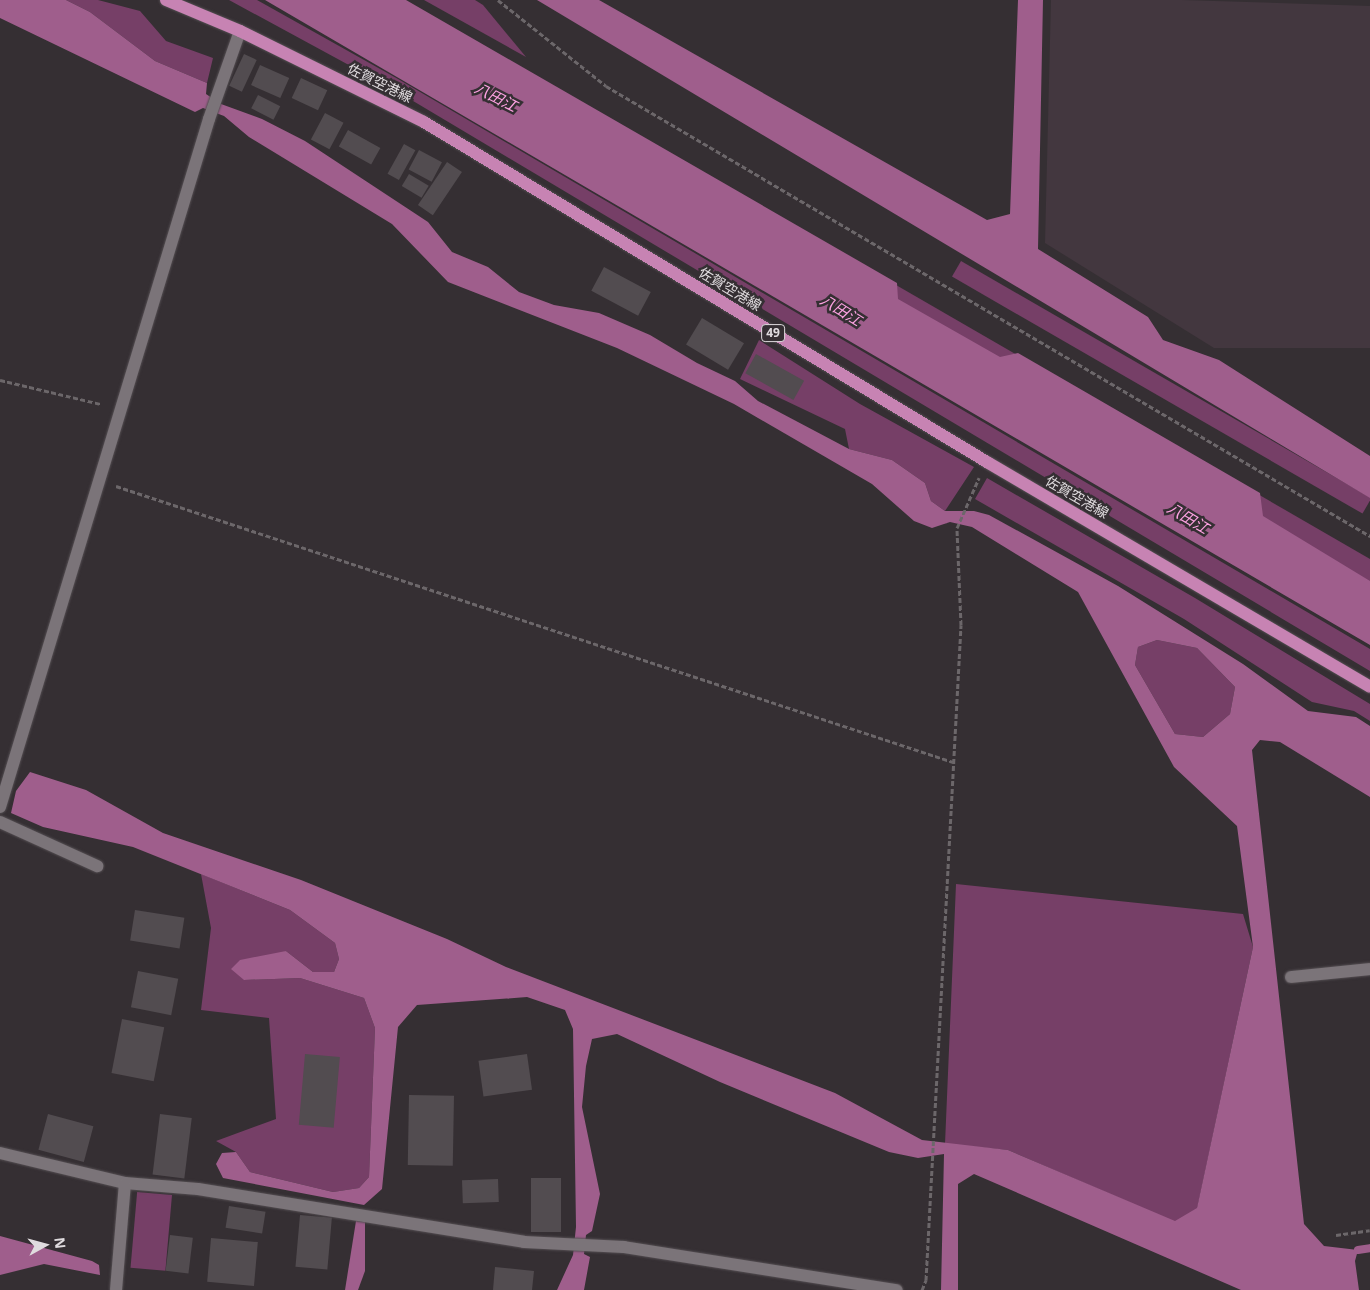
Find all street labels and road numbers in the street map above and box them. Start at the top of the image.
street label: 佐賀空港線 [345,60,415,106]
street label: 佐賀空港線 [696,264,764,314]
road number: 49 [760,323,786,342]
street label: 佐賀空港線 [1042,472,1112,522]

